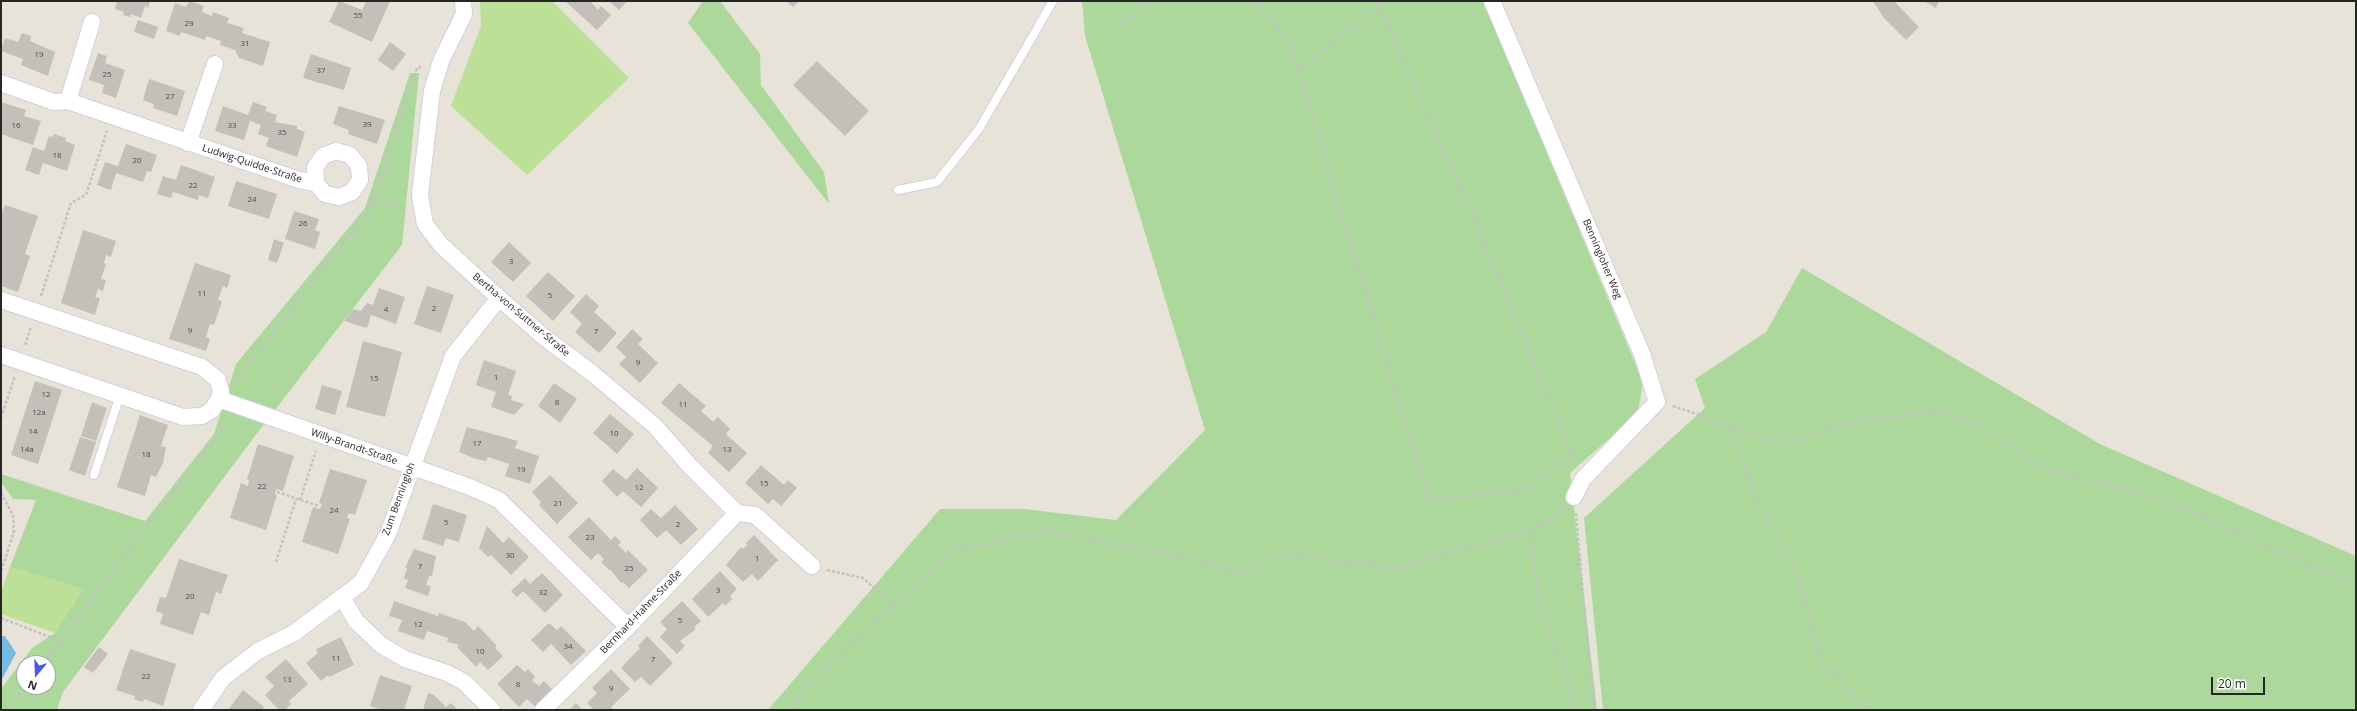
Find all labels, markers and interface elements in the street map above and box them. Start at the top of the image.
house number: 55 [353,11,363,21]
house number: 29 [184,19,194,29]
house number: 31 [240,39,250,49]
house number: 19 [34,50,44,60]
house number: 37 [316,66,326,76]
house number: 25 [102,70,112,80]
house number: 27 [165,92,175,102]
house number: 39 [362,120,372,130]
house number: 16 [11,121,21,131]
house number: 33 [227,121,237,131]
house number: 35 [277,128,287,138]
street label: Ludwig-Quidde-Straße [200,142,304,186]
house number: 18 [52,151,62,161]
house number: 20 [132,156,142,166]
house number: 22 [188,181,198,191]
house number: 24 [247,195,257,205]
street label: Benningloher Weg [1580,217,1624,301]
house number: 26 [298,219,308,229]
house number: 3 [509,257,513,267]
street label: Bertha-von-Suttner-Straße [470,271,572,359]
house number: 11 [197,289,207,299]
house number: 5 [548,291,552,301]
house number: 2 [432,304,436,314]
house number: 4 [384,305,388,315]
house number: 9 [188,326,192,336]
house number: 7 [594,327,598,337]
house number: 9 [636,358,640,368]
house number: 1 [494,373,498,383]
house number: 15 [369,374,379,384]
house number: 12 [41,390,51,400]
house number: 8 [555,398,559,408]
house number: 11 [678,400,688,410]
house number: 12a [32,408,46,418]
house number: 14 [28,427,38,437]
street label: Willy-Brandt-Straße [309,427,399,467]
house number: 10 [609,429,619,439]
house number: 17 [472,439,482,449]
house number: 14a [20,445,34,455]
house number: 13 [722,445,732,455]
house number: 18 [141,450,151,460]
street label: Zum Benningloh [380,461,418,537]
house number: 19 [516,465,526,475]
house number: 15 [759,479,769,489]
house number: 22 [257,482,267,492]
house number: 12 [634,483,644,493]
house number: 21 [553,499,563,509]
house number: 24 [329,506,339,516]
house number: 5 [444,518,448,528]
house number: 2 [676,520,680,530]
house number: 23 [585,533,595,543]
house number: 30 [505,551,515,561]
house number: 1 [755,554,759,564]
house number: 7 [418,562,422,572]
house number: 25 [624,564,634,574]
street label: Bernhard-Hahne-Straße [598,568,684,656]
house number: 3 [716,586,720,596]
house number: 32 [538,588,548,598]
house number: 20 [185,592,195,602]
house number: 5 [678,616,682,626]
house number: 12 [413,620,423,630]
house number: 34 [563,642,573,652]
house number: 10 [475,647,485,657]
house number: 11 [331,654,341,664]
north arrow [16,655,56,695]
house number: 7 [651,655,655,665]
scale bar [2213,669,2267,695]
house number: 22 [141,672,151,682]
house number: 13 [282,675,292,685]
text: 20 m [2218,675,2246,692]
text: N [26,677,39,694]
house number: 8 [516,680,520,690]
house number: 9 [609,684,613,694]

